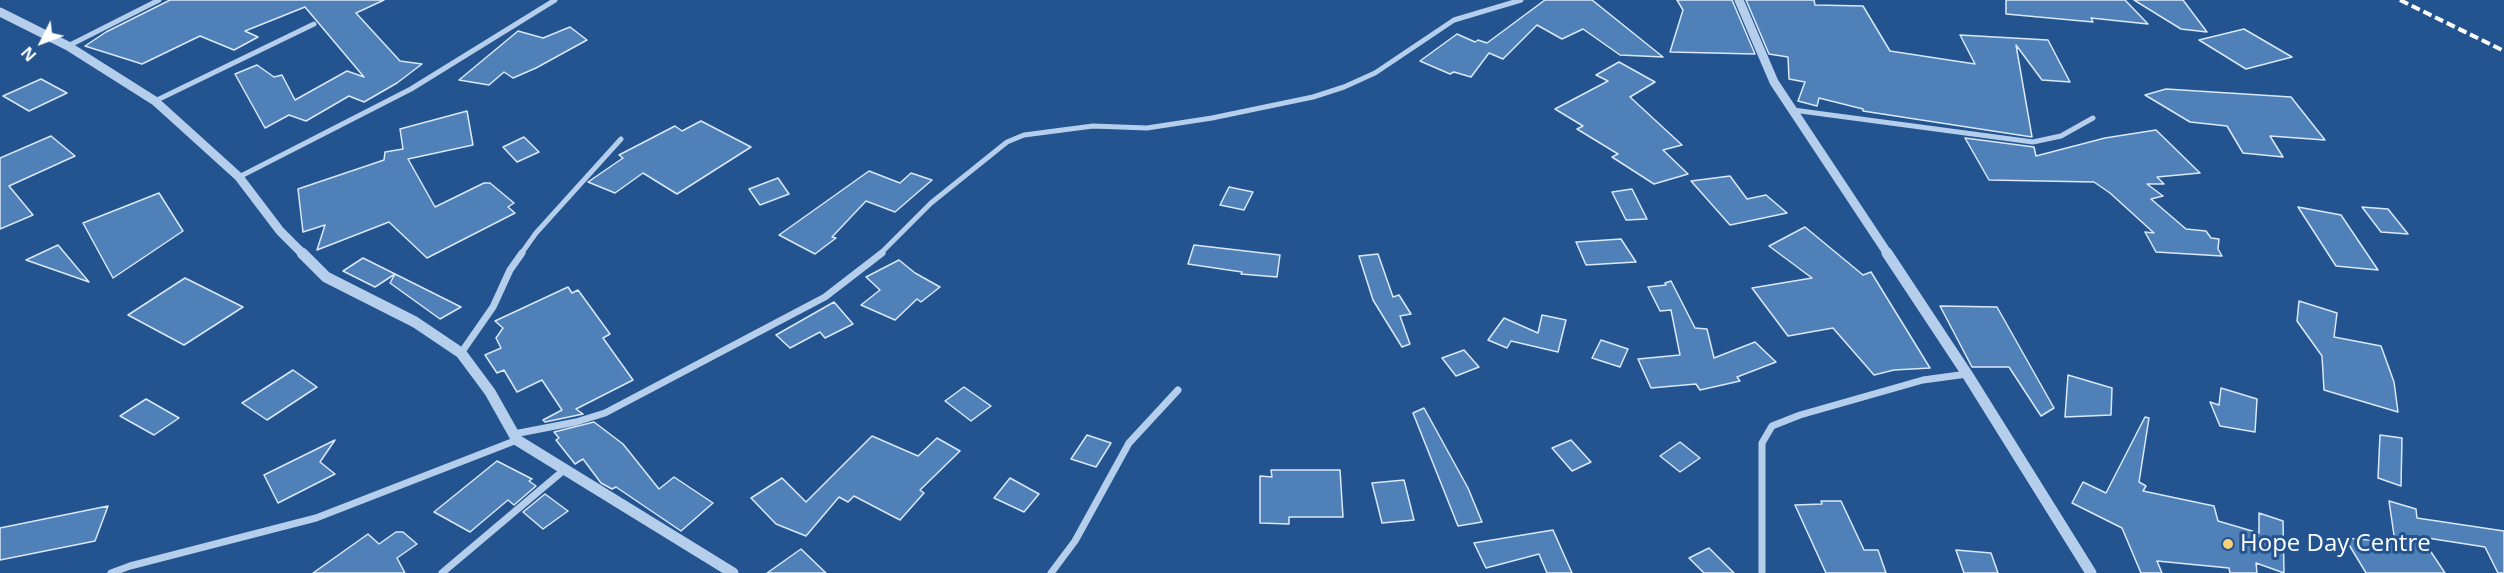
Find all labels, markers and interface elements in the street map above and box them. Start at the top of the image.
north arrow [12,12,72,72]
text: N [16,42,41,66]
place label: Hope Day Centre [2240,530,2431,558]
marker: Hope Day Centre [2221,537,2235,551]

